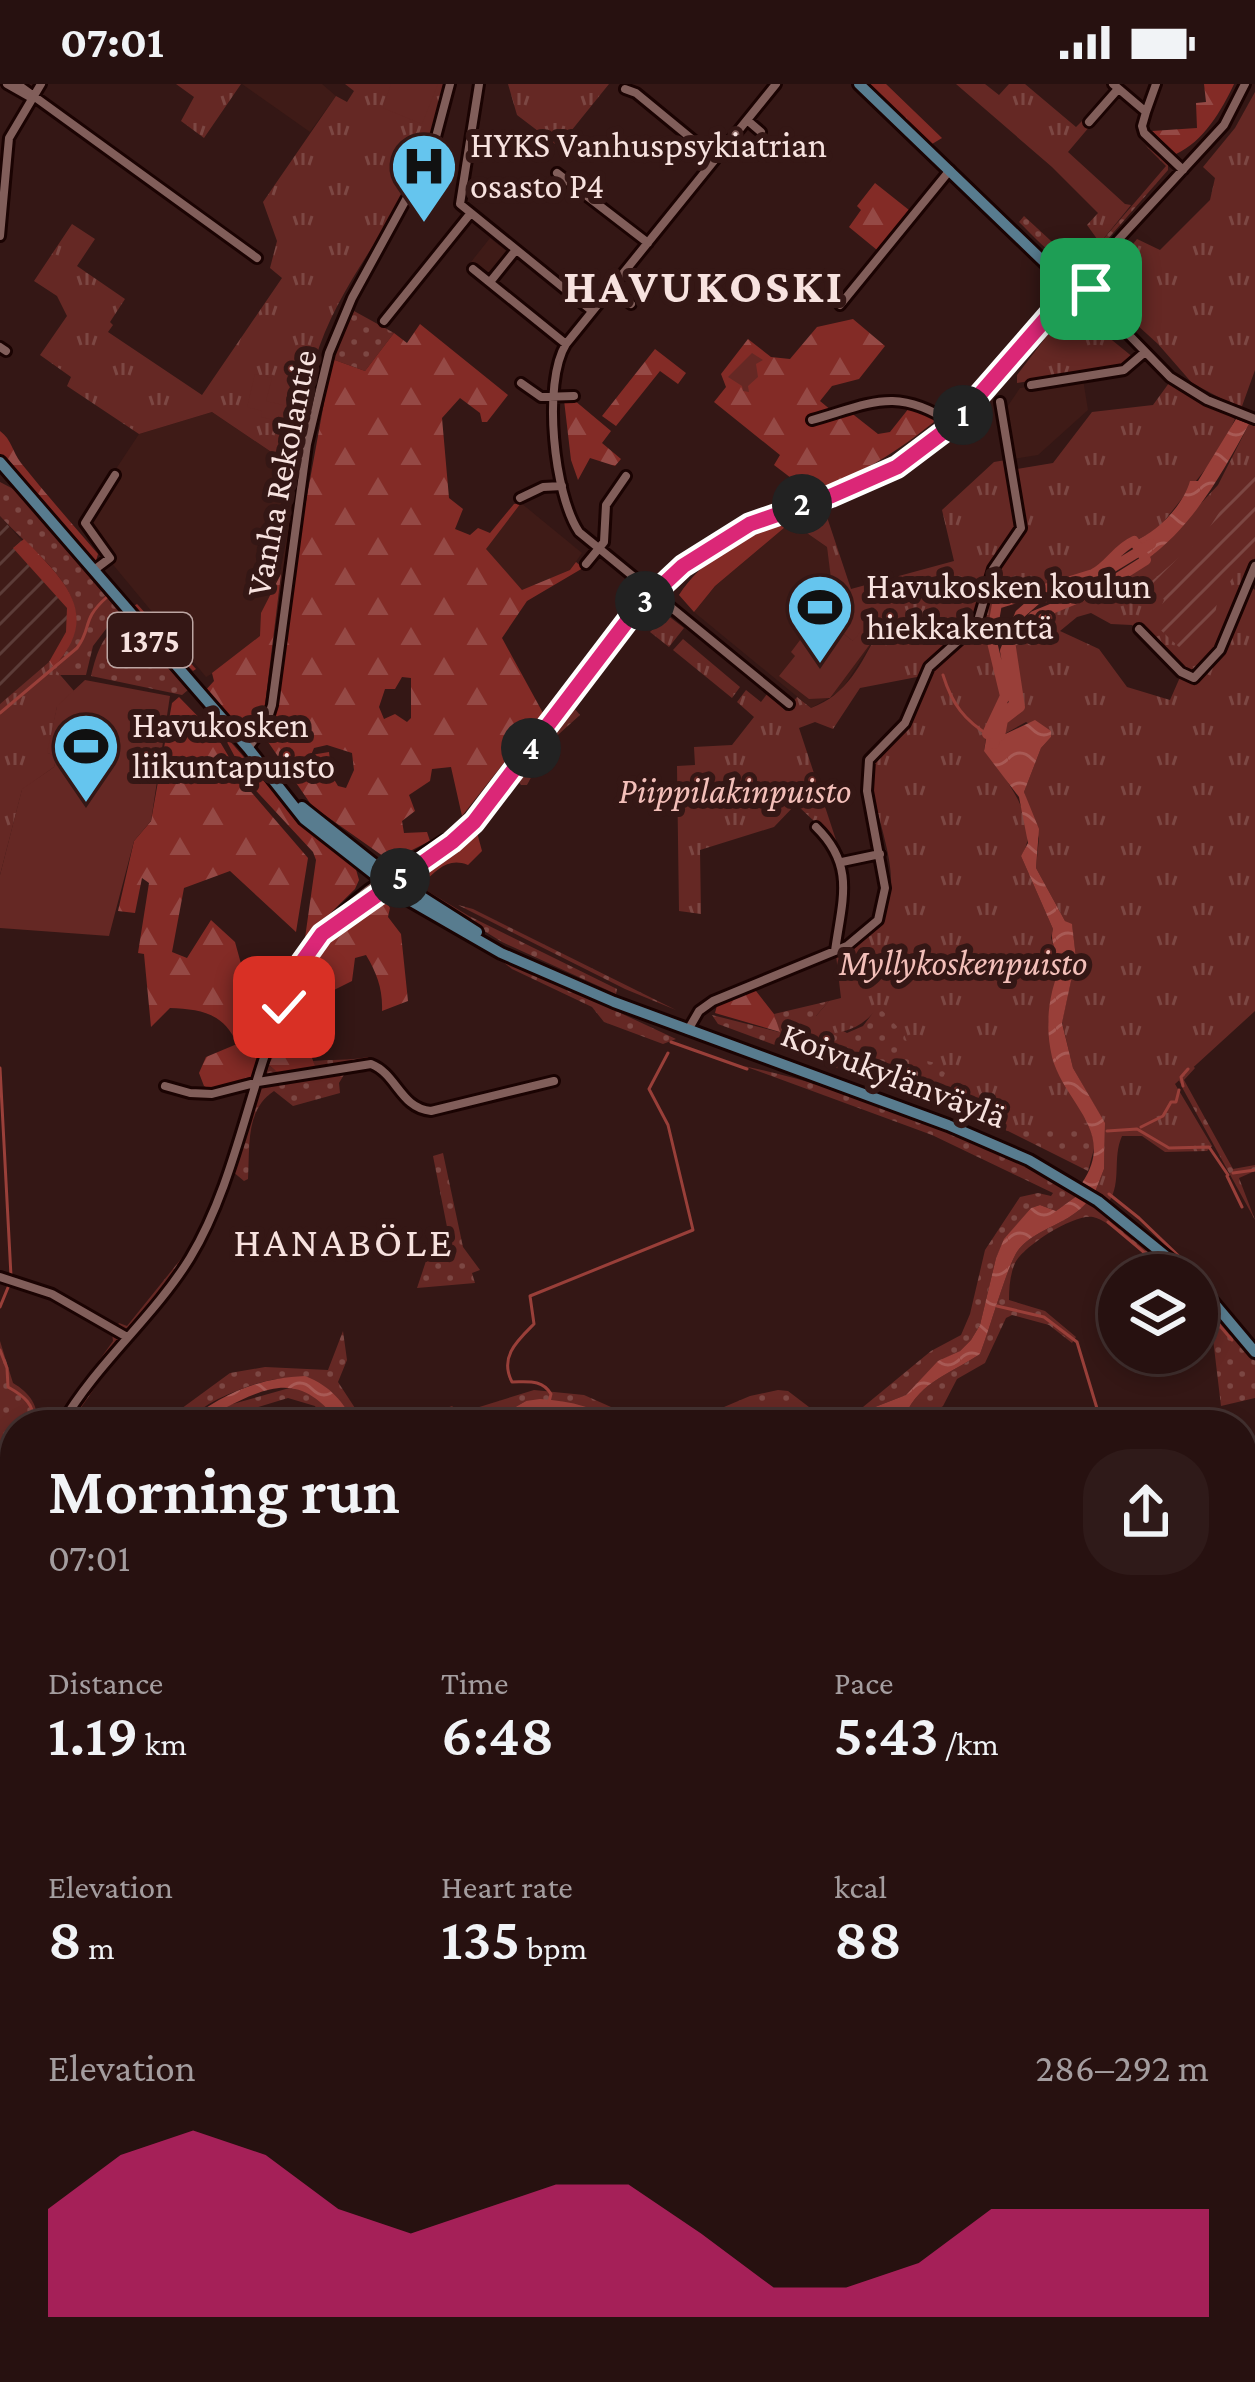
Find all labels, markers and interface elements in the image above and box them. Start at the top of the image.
text: 07:01 [60,17,164,67]
place label: HYKS Vanhuspsykiatrian osasto P4 [470,125,827,206]
hospital icon: HYKS Vanhuspsykiatrian osasto P4 [389,131,459,225]
pin [1040,238,1142,340]
icon: arrive [1058,256,1124,322]
district label: HAVUKOSKI [563,259,845,312]
street label: Vanha Rekolantie [237,346,325,600]
pin: 1 [933,385,993,445]
text: 1 [957,396,969,433]
pin: 2 [772,474,832,534]
text: 2 [794,485,810,522]
place label: Havukosken koulun hiekkakenttä [866,566,1151,647]
pin: 3 [615,571,675,631]
sports icon: Havukosken koulun hiekkakenttä [785,572,855,666]
text: 3 [637,582,653,619]
road number: 1375 [108,613,192,667]
place label: Havukosken liikuntapuisto [132,705,335,786]
sports icon: Havukosken liikuntapuisto [51,711,121,805]
pin: 4 [501,718,561,778]
text: 4 [522,729,540,766]
park label: Piippilakinpuisto [619,771,851,811]
pin: 5 [370,848,430,908]
text: 5 [392,859,408,896]
park label: Myllykoskenpuisto [838,943,1087,983]
pin [233,956,335,1058]
icon: check [251,974,317,1040]
street label: Koivukylänväylä [776,1014,1012,1136]
district label: HANABÖLE [233,1218,455,1265]
map controls [1098,1254,1218,1374]
button: layers [1098,1254,1218,1374]
button: share [1083,1449,1209,1575]
text: Morning run [48,1454,400,1527]
text: 07:01 [48,1536,130,1579]
text: Distance [48,1664,163,1701]
text: Time [441,1664,509,1701]
text: Pace [834,1664,893,1701]
text: 1.19 [48,1701,138,1768]
text: 6:48 [441,1701,554,1768]
text: 5:43 [834,1701,939,1768]
text: km [138,1725,187,1762]
text: /km [939,1725,999,1762]
text: Elevation [48,1868,173,1905]
text: Heart rate [441,1868,573,1905]
text: kcal [834,1868,887,1905]
text: 8 [48,1905,82,1972]
text: 135 [441,1905,520,1972]
text: 88 [834,1905,902,1972]
text: m [82,1929,115,1966]
text: bpm [520,1929,587,1966]
text: Elevation [48,2046,196,2089]
text: 286–292 m [1036,2046,1209,2089]

